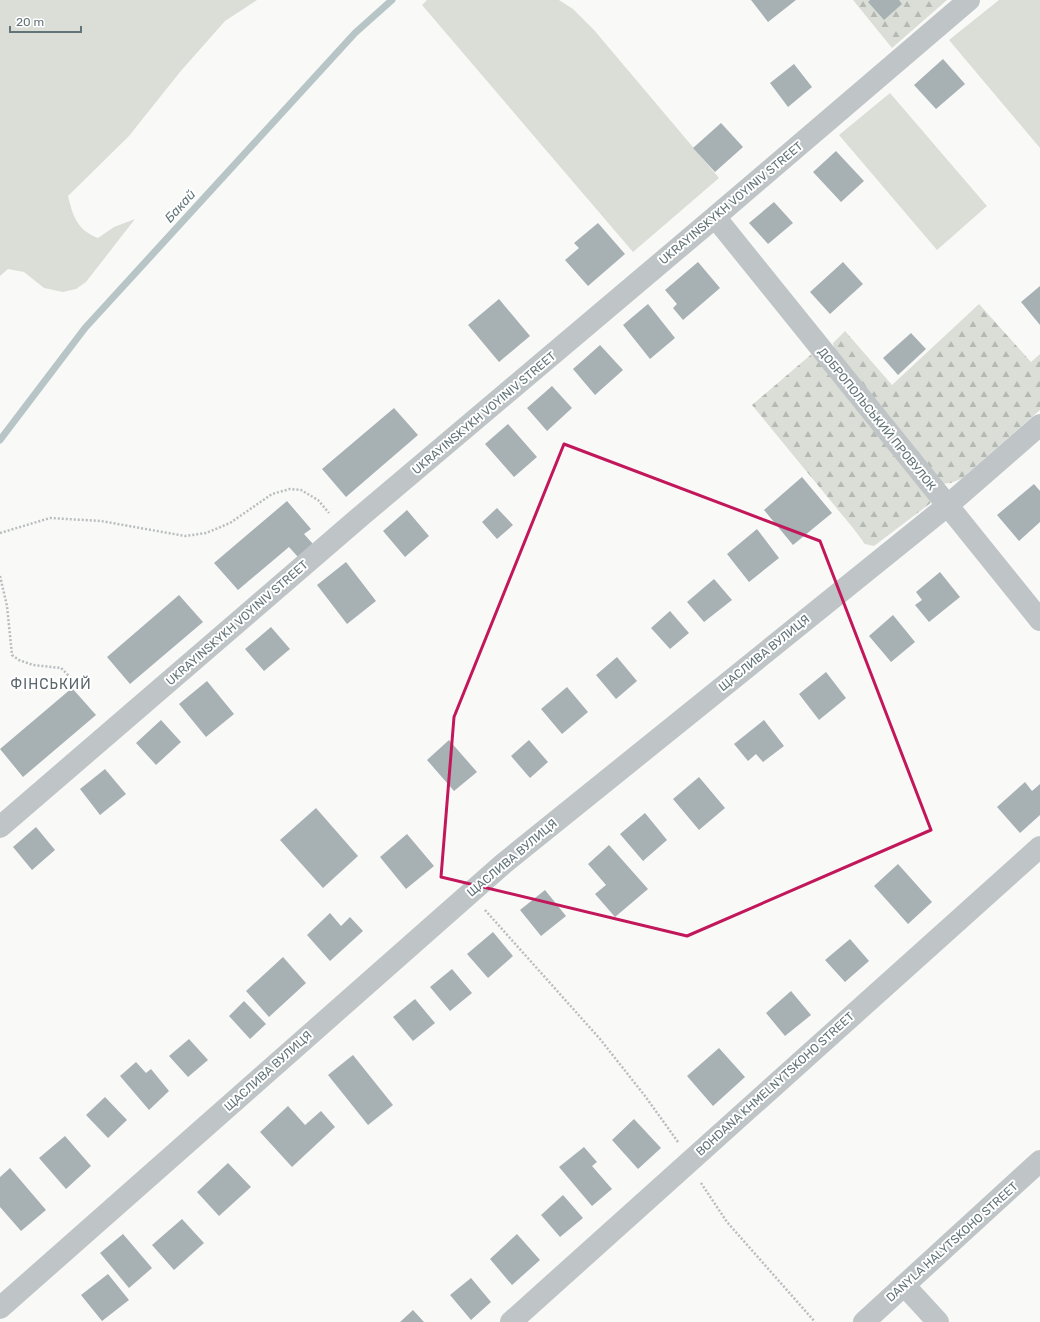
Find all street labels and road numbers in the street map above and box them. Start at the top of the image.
street label: UKRAYINSKYKH VOYINIV STREET [656,139,806,267]
street label: ДОБРОПОЛЬСЬКИЙ ПРОВУЛОК [815,345,939,493]
street label: UKRAYINSKYKH VOYINIV STREET [409,349,559,477]
street label: UKRAYINSKYKH VOYINIV STREET [163,558,311,688]
street label: ЩАСЛИВА ВУЛИЦЯ [716,612,812,694]
street label: ЩАСЛИВА ВУЛИЦЯ [464,816,560,900]
street label: BOHDANA KHMELNYTSKOHO STREET [693,1009,857,1159]
street label: ЩАСЛИВА ВУЛИЦЯ [221,1028,315,1114]
street label: DANYLA HALYTSKOHO STREET [883,1179,1021,1305]

